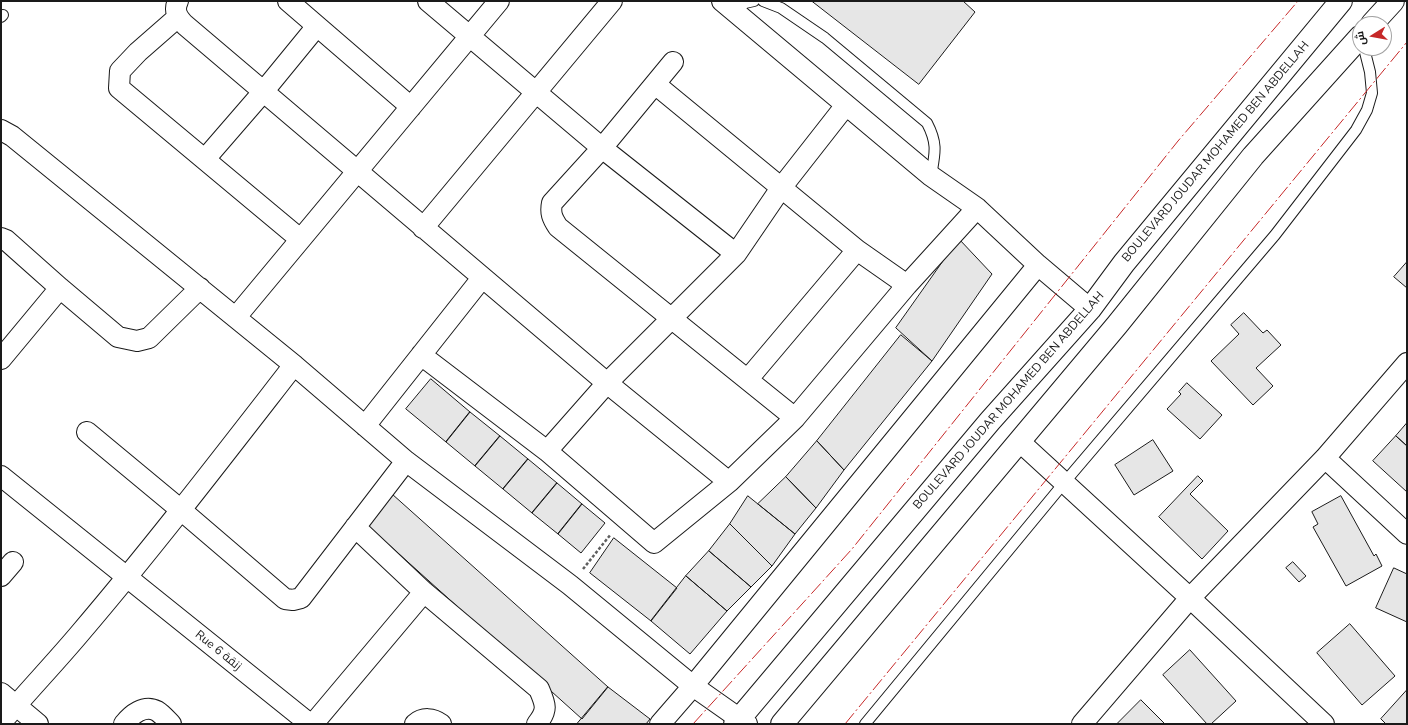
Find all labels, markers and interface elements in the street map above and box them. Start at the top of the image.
north arrow [1352,16,1392,56]
text: ش [1352,30,1369,47]
street label: BOULEVARD JOUDAR MOHAMED BEN ABDELLAH [1119,39,1313,265]
street label: BOULEVARD JOUDAR MOHAMED BEN ABDELLAH [911,289,1107,513]
street label: Rue 6 زنقة [192,628,244,674]

